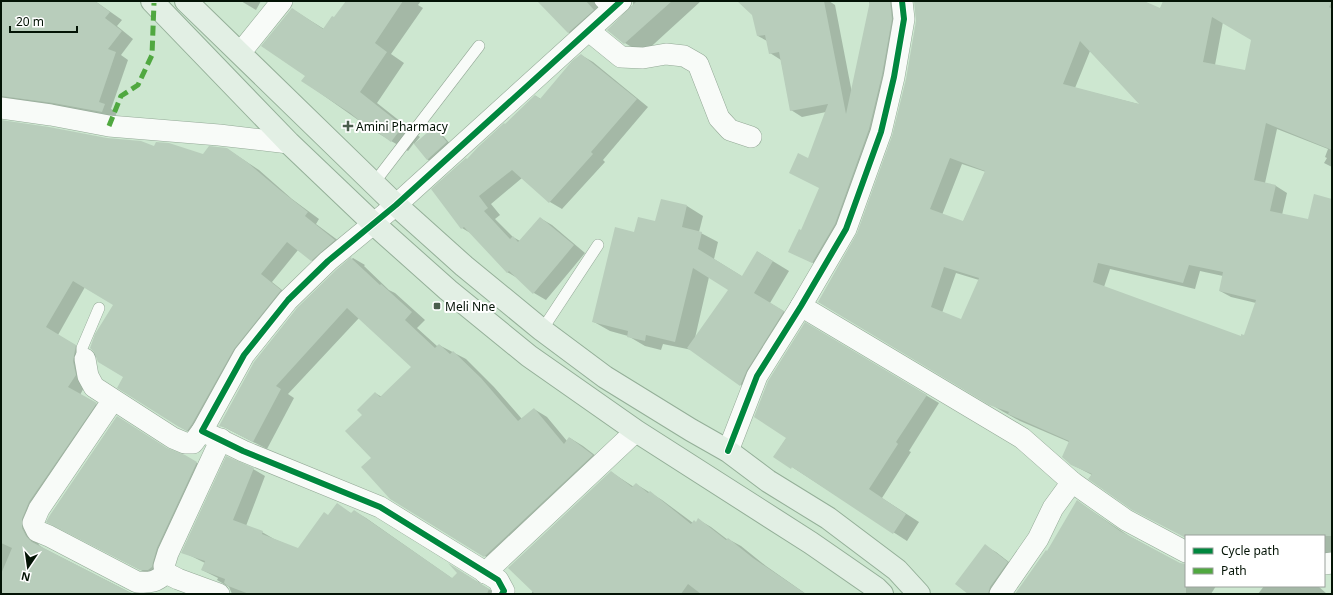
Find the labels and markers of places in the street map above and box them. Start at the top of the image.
place label: Amini Pharmacy [356,118,449,135]
marker: Amini Pharmacy [343,121,353,131]
place label: Meli Nne [445,298,496,315]
marker: Meli Nne [432,301,442,311]

